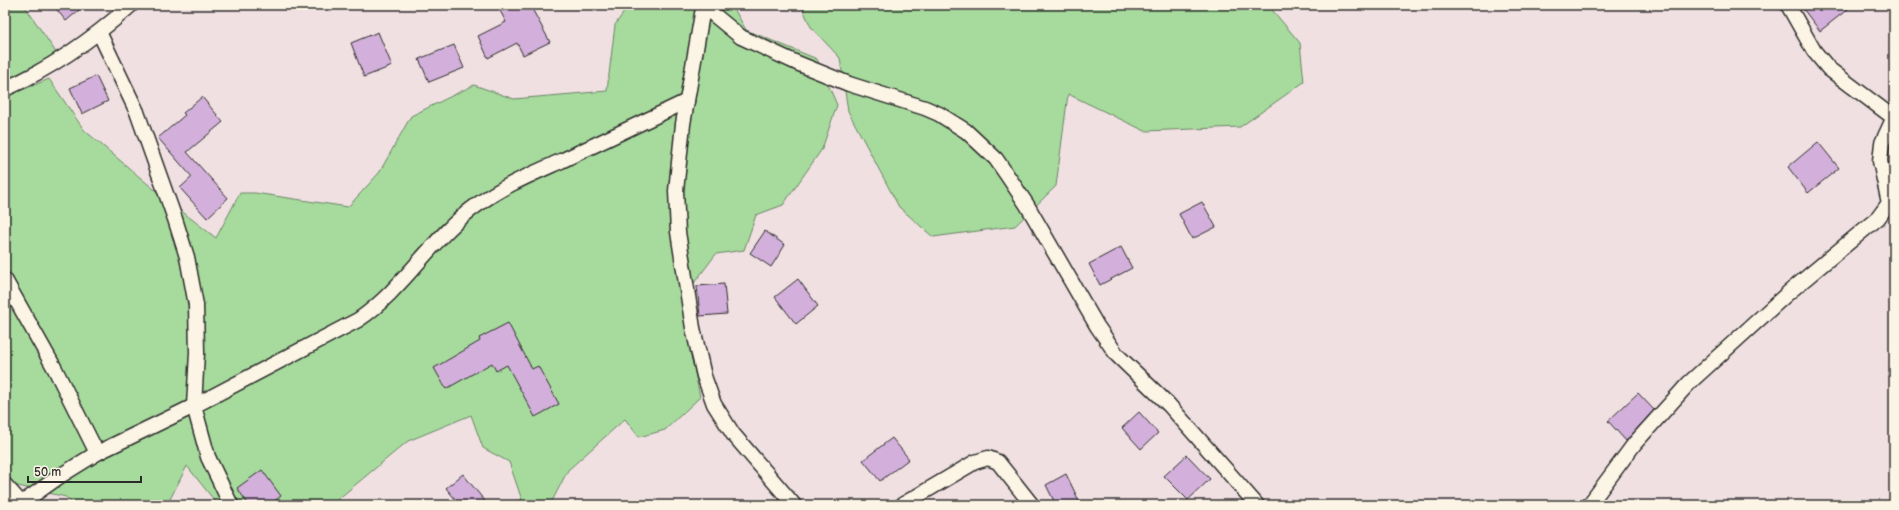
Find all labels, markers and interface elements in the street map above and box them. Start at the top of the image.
scale bar [28,458,141,484]
text: 50 m [34,465,61,480]

